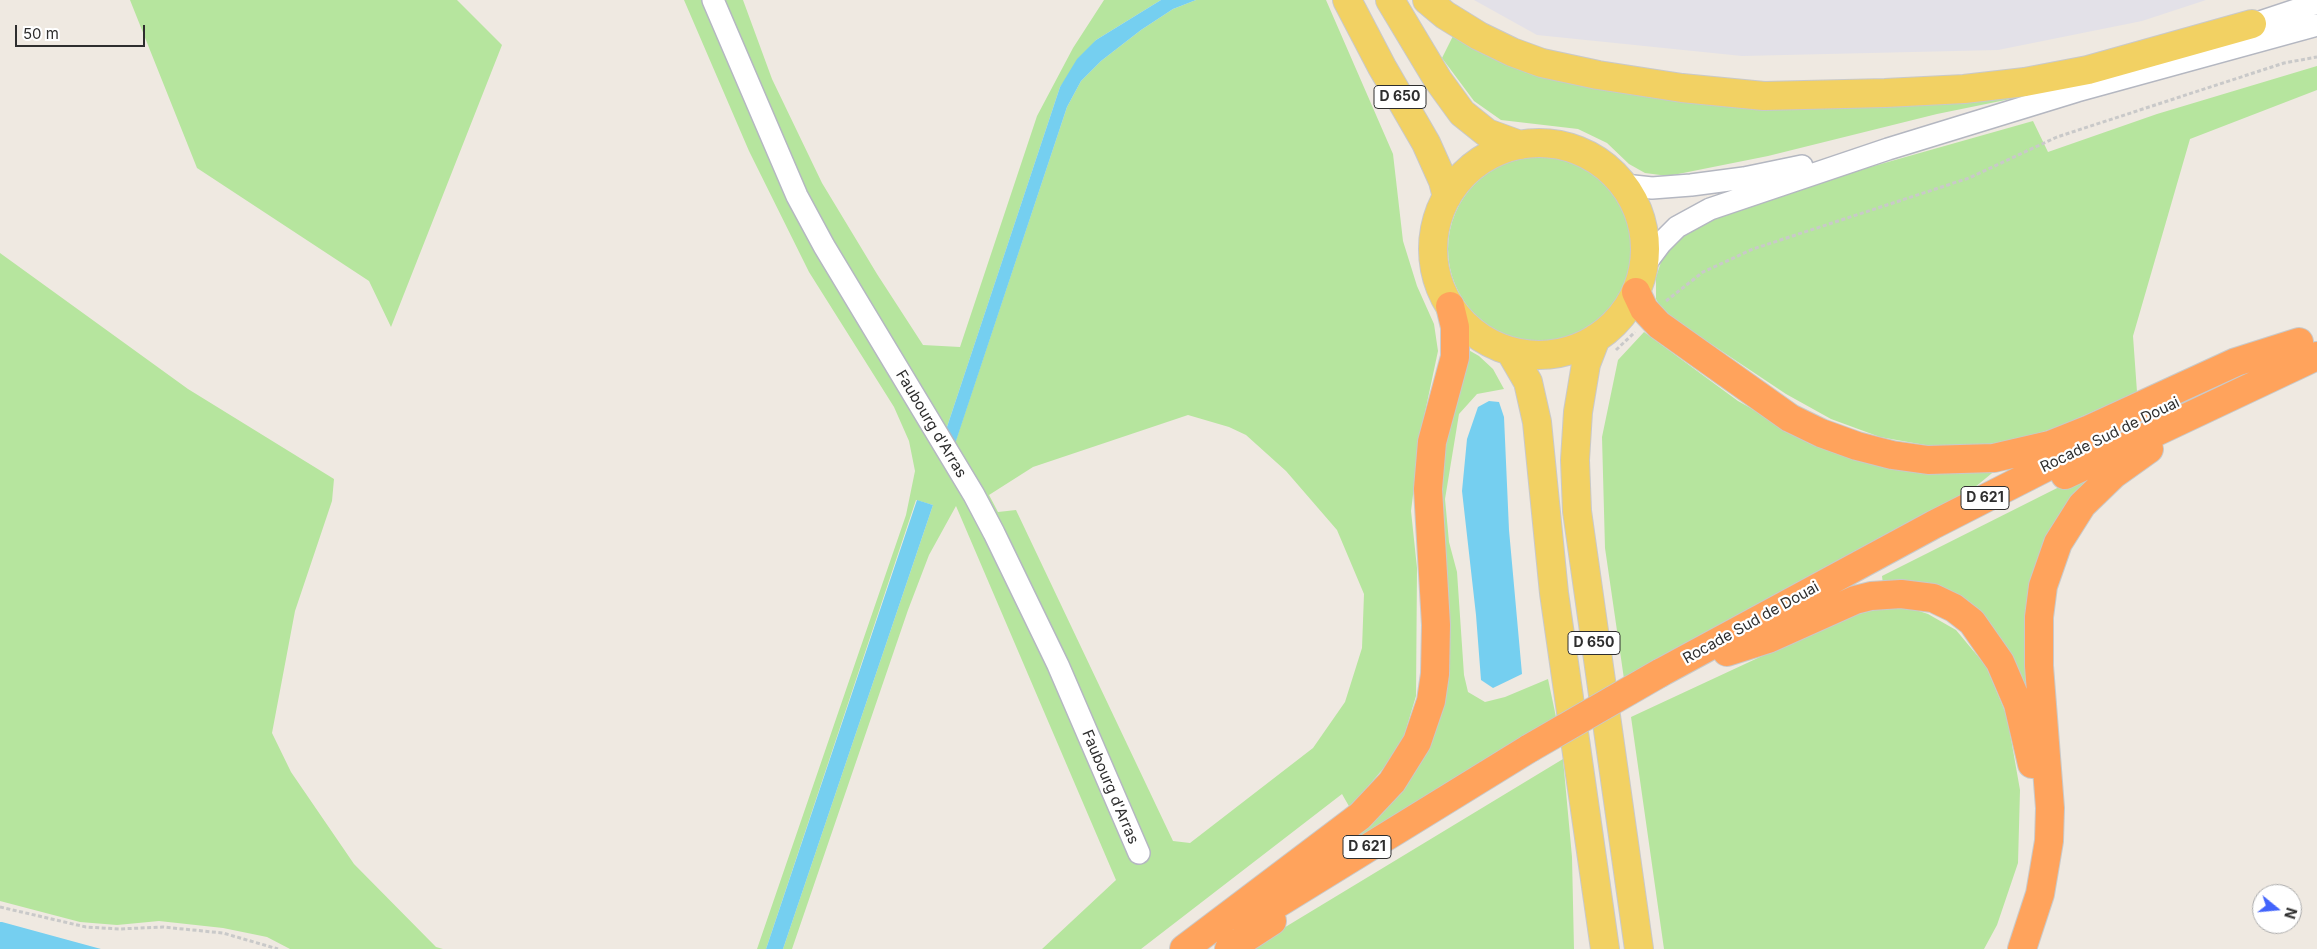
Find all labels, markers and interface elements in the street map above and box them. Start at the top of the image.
scale bar [18,15,148,47]
text: 50 m [23,24,59,43]
road number: D 650 [1374,85,1426,108]
street label: Faubourg d'Arras [892,367,970,481]
street label: Rocade Sud de Douai [2038,393,2182,477]
road number: D 621 [1961,486,2009,509]
street label: Rocade Sud de Douai [1680,578,1822,668]
road number: D 650 [1568,632,1620,654]
street label: Faubourg d'Arras [1078,727,1142,847]
road number: D 621 [1343,836,1391,859]
north arrow [2252,884,2302,934]
text: N [2281,906,2301,921]

